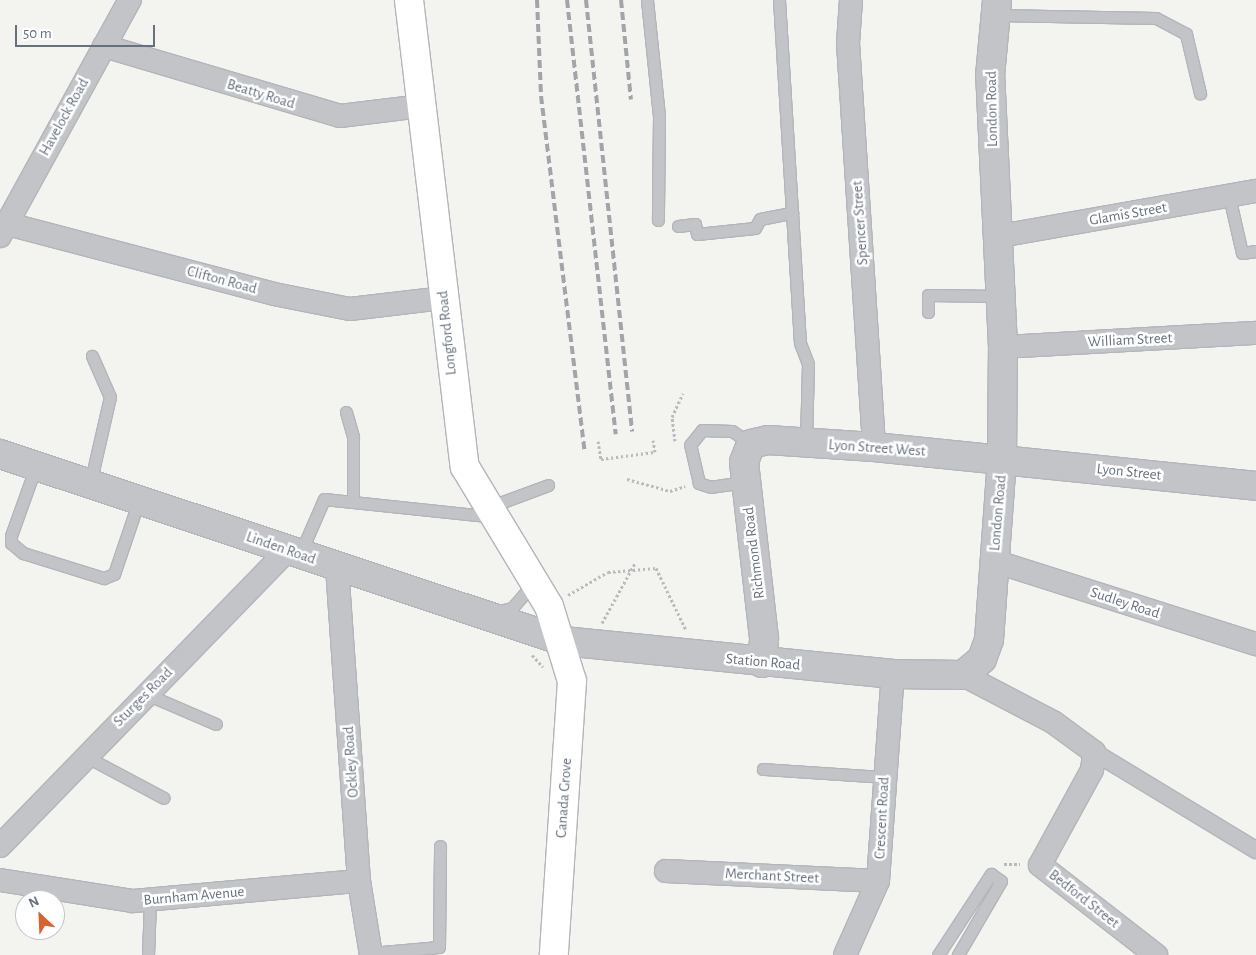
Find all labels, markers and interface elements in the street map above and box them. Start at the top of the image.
scale bar [18,15,158,47]
text: 50 m [23,26,52,41]
street label: London Road [982,71,1002,147]
street label: Havelock Road [35,75,93,159]
street label: Beatty Road [225,75,297,113]
street label: Spencer Street [848,180,872,266]
street label: Glamis Street [1088,198,1168,230]
street label: Clifton Road [185,262,259,298]
street label: Longford Road [434,290,460,376]
street label: William Street [1087,329,1173,351]
street label: Lyon Street West [828,436,926,460]
street label: Lyon Street [1096,460,1162,484]
street label: London Road [986,474,1010,552]
street label: Richmond Road [739,506,769,600]
street label: Linden Road [244,528,318,568]
street label: Sudley Road [1088,583,1162,623]
street label: Station Road [725,650,801,674]
street label: Sturges Road [110,664,176,730]
street label: Ockley Road [340,726,362,798]
street label: Canada Grove [552,757,576,839]
street label: Crescent Road [871,776,893,860]
street label: Merchant Street [725,865,819,887]
street label: Bedford Street [1045,866,1123,932]
street label: Burnham Avenue [143,883,245,909]
north arrow [15,890,65,940]
text: N [27,894,41,911]

